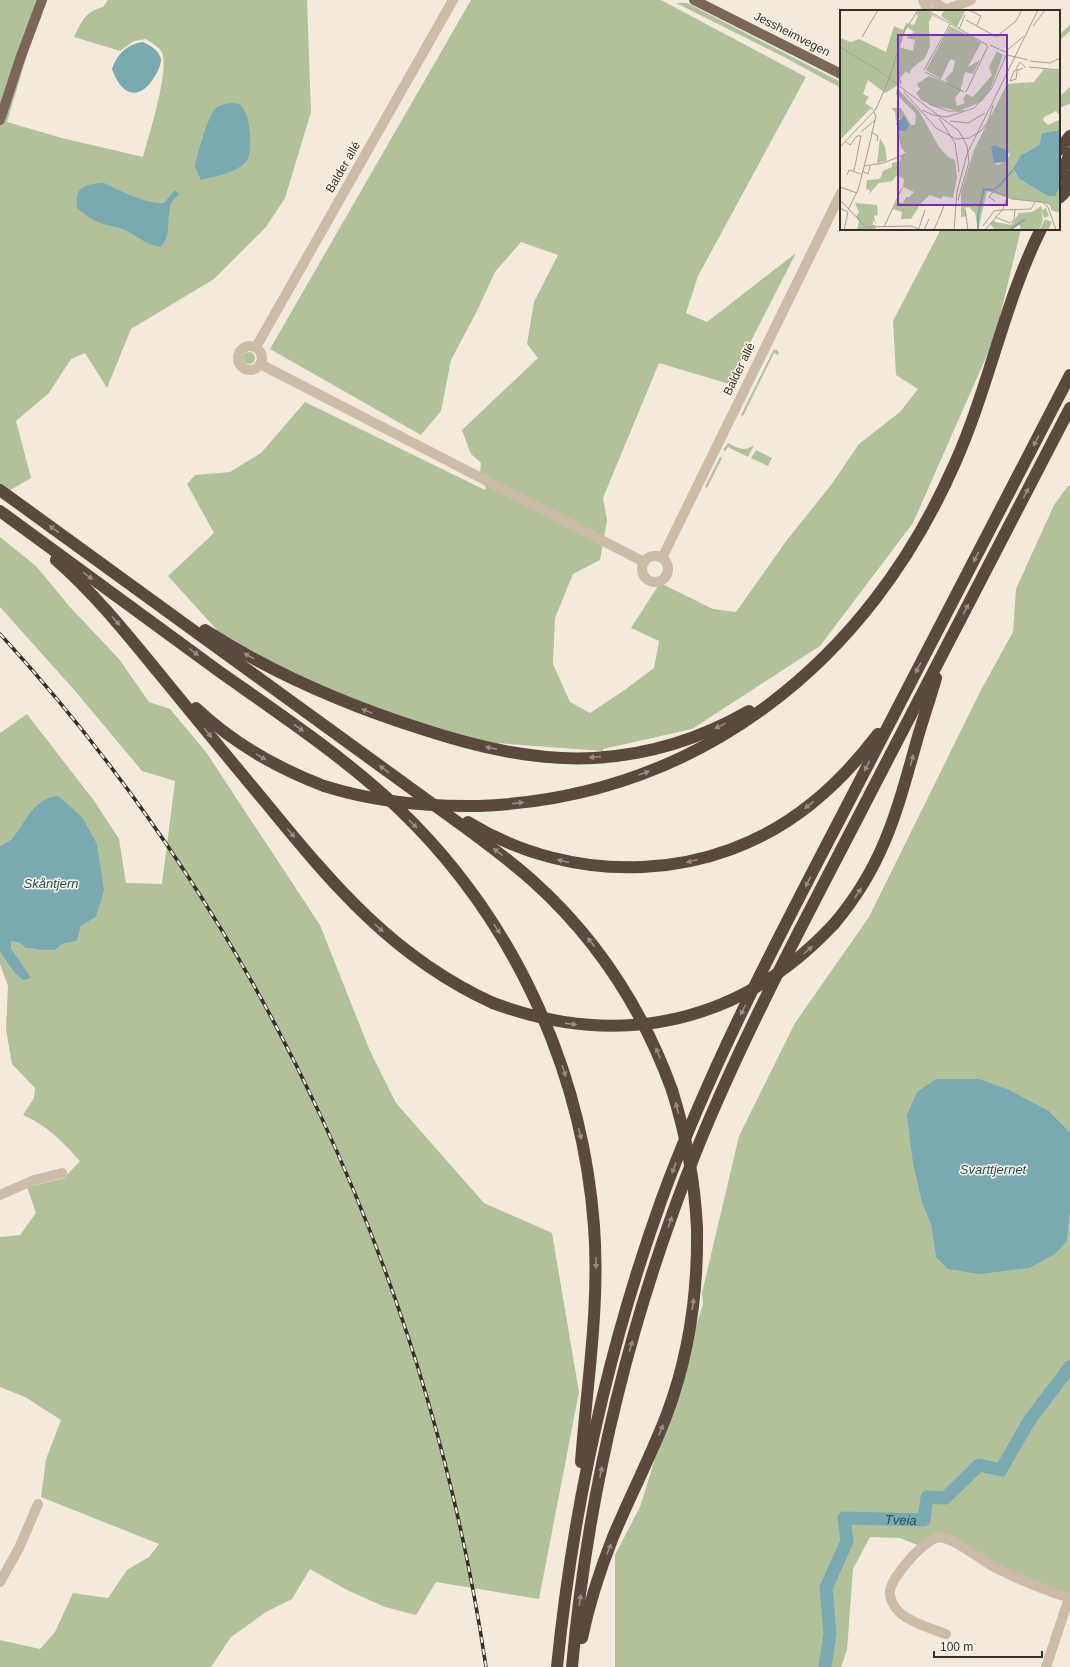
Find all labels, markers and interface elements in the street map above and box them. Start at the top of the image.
street label: Jessheimvegen [752,9,832,59]
inset map [840,10,1060,230]
street label: Balder allé [323,139,363,195]
street label: Balder allé [720,340,758,398]
one-way arrow [1032,436,1039,447]
one-way arrow [1023,487,1029,499]
one-way arrow [49,525,59,533]
one-way arrow [973,551,979,563]
one-way arrow [83,571,94,580]
one-way arrow [963,603,970,614]
one-way arrow [111,616,120,626]
one-way arrow [188,648,199,656]
one-way arrow [243,653,255,659]
one-way arrow [915,662,921,674]
one-way arrow [360,707,372,713]
one-way arrow [715,723,726,729]
one-way arrow [294,724,304,732]
one-way arrow [203,727,212,738]
one-way arrow [485,745,497,751]
one-way arrow [256,753,266,761]
one-way arrow [589,754,601,761]
one-way arrow [909,754,915,766]
one-way arrow [864,760,870,772]
one-way arrow [378,765,389,773]
one-way arrow [638,770,650,776]
one-way arrow [512,800,524,807]
one-way arrow [803,801,814,810]
one-way arrow [408,819,418,829]
one-way arrow [286,828,295,838]
one-way arrow [492,848,503,857]
one-way arrow [557,857,570,863]
one-way arrow [686,858,698,864]
water label: Skåntjern [24,876,78,891]
one-way arrow [804,876,811,887]
one-way arrow [854,888,862,898]
one-way arrow [374,923,384,933]
one-way arrow [493,924,501,934]
one-way arrow [587,937,595,948]
one-way arrow [803,945,813,955]
one-way arrow [740,1005,746,1016]
one-way arrow [565,1021,577,1027]
one-way arrow [654,1047,660,1059]
one-way arrow [561,1066,567,1078]
one-way arrow [674,1102,680,1115]
one-way arrow [578,1128,584,1140]
one-way arrow [670,1162,676,1174]
water label: Svarttjernet [960,1162,1028,1177]
one-way arrow [668,1216,674,1228]
one-way arrow [593,1257,599,1270]
one-way arrow [690,1298,696,1310]
one-way arrow [628,1340,634,1352]
one-way arrow [658,1423,664,1435]
one-way arrow [598,1466,604,1478]
water label: Tveia [885,1512,917,1527]
one-way arrow [606,1542,612,1554]
one-way arrow [577,1594,583,1606]
scale bar [934,1633,1042,1659]
text: 100 m [940,1640,973,1654]

